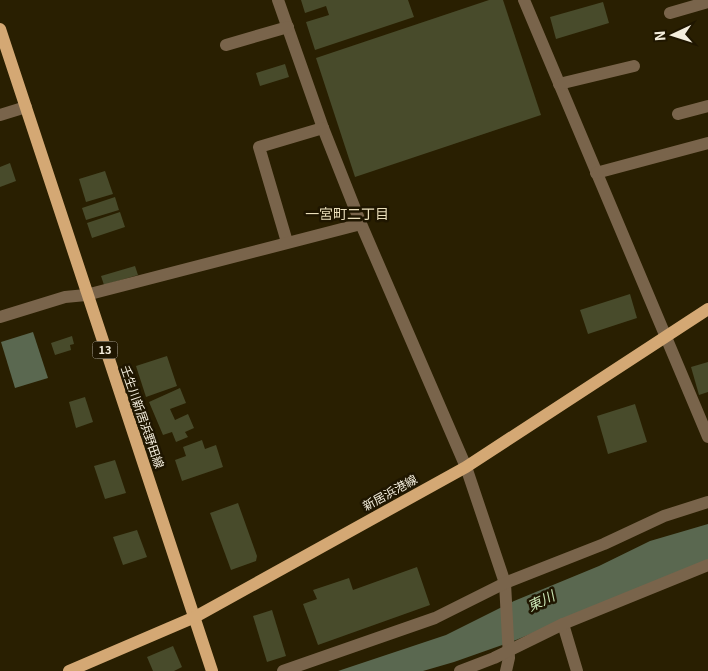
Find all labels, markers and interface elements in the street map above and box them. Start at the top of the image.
north arrow [648,10,698,60]
text: N [649,30,669,42]
district label: 一宮町二丁目 [305,203,389,223]
road number: 13 [92,342,118,358]
street label: 壬生川新居浜野田線 [118,363,169,470]
street label: 新居浜港線 [359,470,420,514]
water label: 東川 [524,584,559,615]

